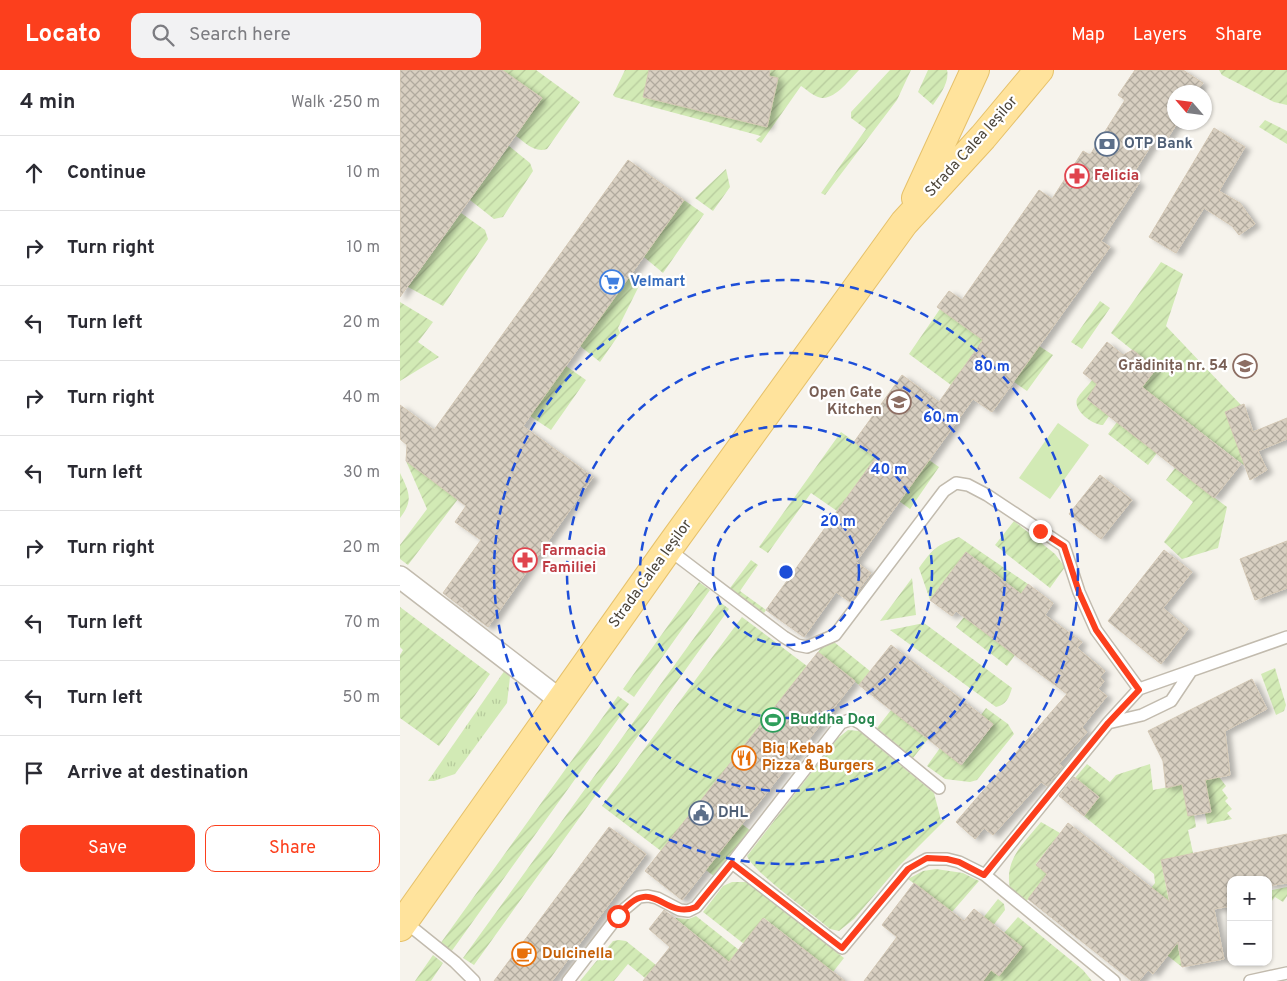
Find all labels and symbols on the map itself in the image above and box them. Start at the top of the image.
north arrow [1167,85,1212,130]
street label: Strada Calea Ieșilor [922,92,1022,201]
bank icon: OTP Bank [1094,131,1120,157]
place label: OTP Bank [1124,135,1193,154]
pharmacy icon: Felicia [1064,163,1090,189]
place label: Felicia [1094,167,1139,186]
supermarket icon: Velmart [599,269,625,295]
place label: Velmart [630,273,685,292]
school or university icon: Grădinița nr. 54 [1232,353,1258,379]
place label: Grădinița nr. 54 [1118,357,1228,376]
text: 80 m [974,358,1010,377]
place label: Open Gate Kitchen [809,384,882,420]
school or university icon: Open Gate Kitchen [886,389,912,415]
text: 60 m [923,409,959,428]
text: 40 m [871,461,907,480]
text: 20 m [820,513,856,532]
street label: Strada Calea Ieșilor [605,516,697,632]
route end [1029,520,1052,543]
place label: Farmacia Familiei [542,542,606,578]
pharmacy icon: Farmacia Familiei [512,547,538,573]
centre of rings [777,563,795,581]
sports icon: Buddha Dog [760,707,786,733]
place label: Buddha Dog [790,711,875,730]
place label: Big Kebab Pizza & Burgers [762,740,874,776]
restaurant icon: Big Kebab Pizza & Burgers [731,745,757,771]
public building icon: DHL [688,800,714,826]
place label: DHL [718,804,748,823]
route start [607,905,630,928]
cafe icon: Dulcinella [511,941,537,967]
place label: Dulcinella [542,945,613,964]

